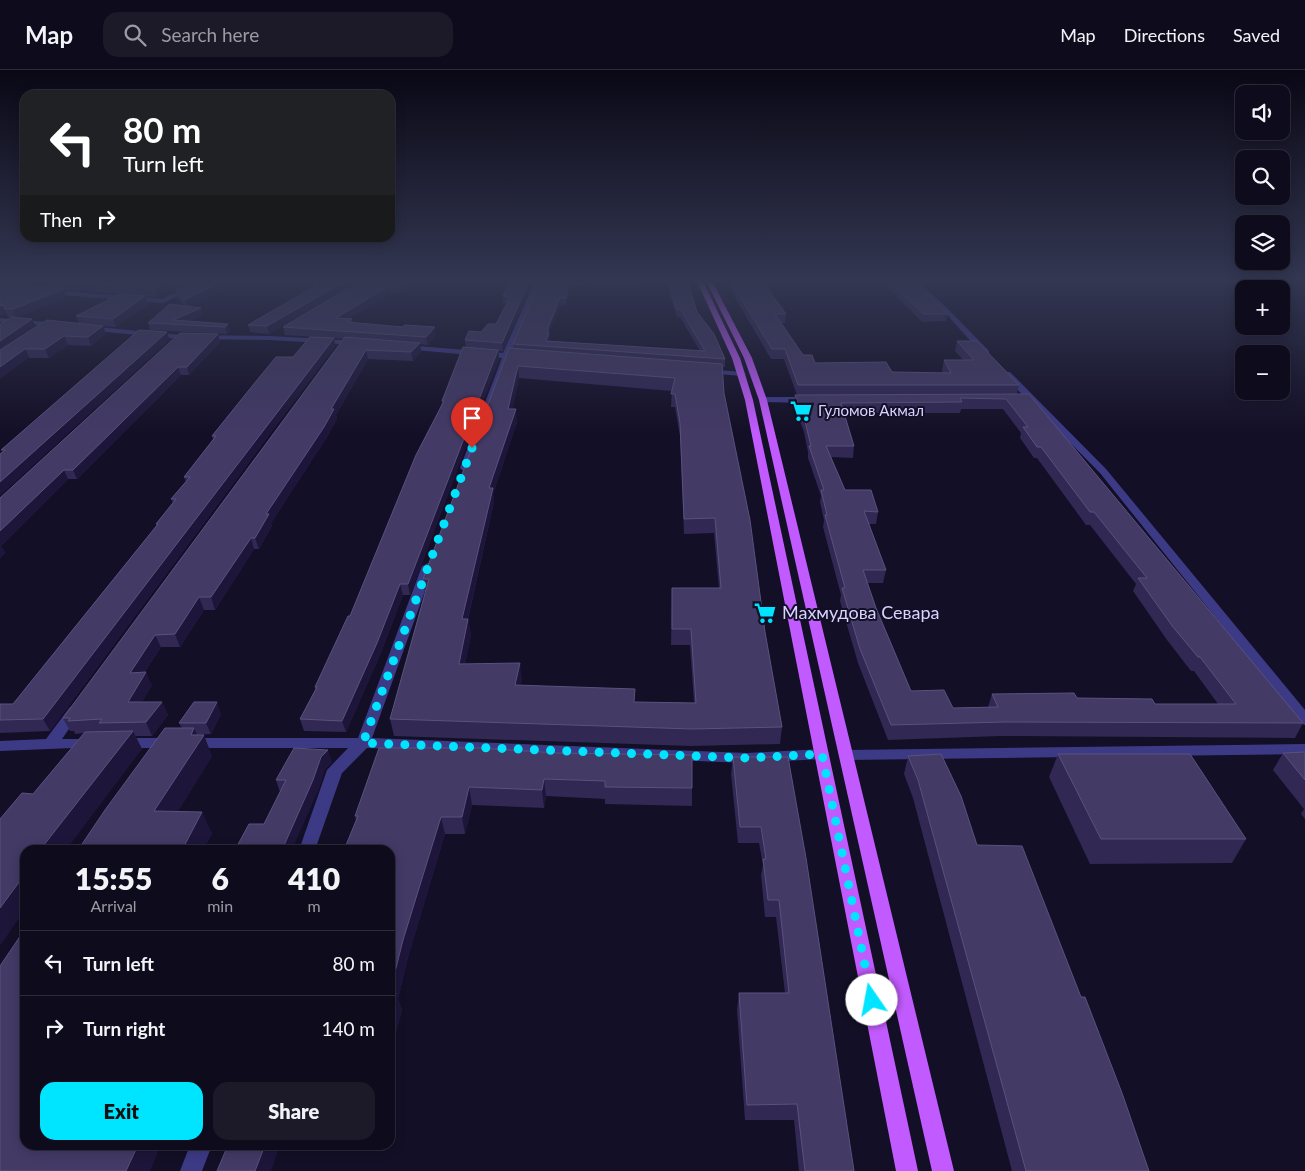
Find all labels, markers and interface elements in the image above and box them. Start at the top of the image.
search box [103,12,453,57]
text: Map [25,20,73,49]
icon: search [121,21,149,49]
text: Search here [161,23,259,46]
text: Map [1060,24,1096,46]
text: Directions [1124,24,1205,46]
text: Saved [1233,24,1280,46]
map controls [1235,85,1290,400]
button: sound [1235,85,1290,140]
text: 80 m [123,108,201,150]
icon: left [40,110,105,175]
text: Turn left [123,150,204,177]
button: search [1235,150,1290,205]
icon: right [92,205,120,233]
text: Then [40,208,82,231]
button: layers [1235,215,1290,270]
button: + [1235,280,1290,335]
button: − [1235,345,1290,400]
pin [451,397,493,448]
supermarket icon: Гуломов Акмал [788,398,814,424]
place label: Гуломов Акмал [818,401,924,419]
icon: arrive [458,404,486,432]
supermarket icon: Махмудова Севара [752,600,778,626]
place label: Махмудова Севара [782,601,939,623]
text: 15:55 [75,860,152,896]
text: 6 [211,860,229,896]
text: 410 [288,860,340,896]
text: Arrival [91,896,137,915]
text: min [207,896,233,915]
text: m [307,896,321,915]
icon: left [40,949,68,977]
text: Turn left [83,952,154,975]
text: 80 m [332,952,375,975]
position arrow [845,973,897,1025]
icon: right [40,1014,68,1042]
text: Turn right [83,1017,165,1040]
text: 140 m [321,1017,375,1040]
button: Exit [40,1082,203,1140]
button: Share [213,1082,375,1140]

